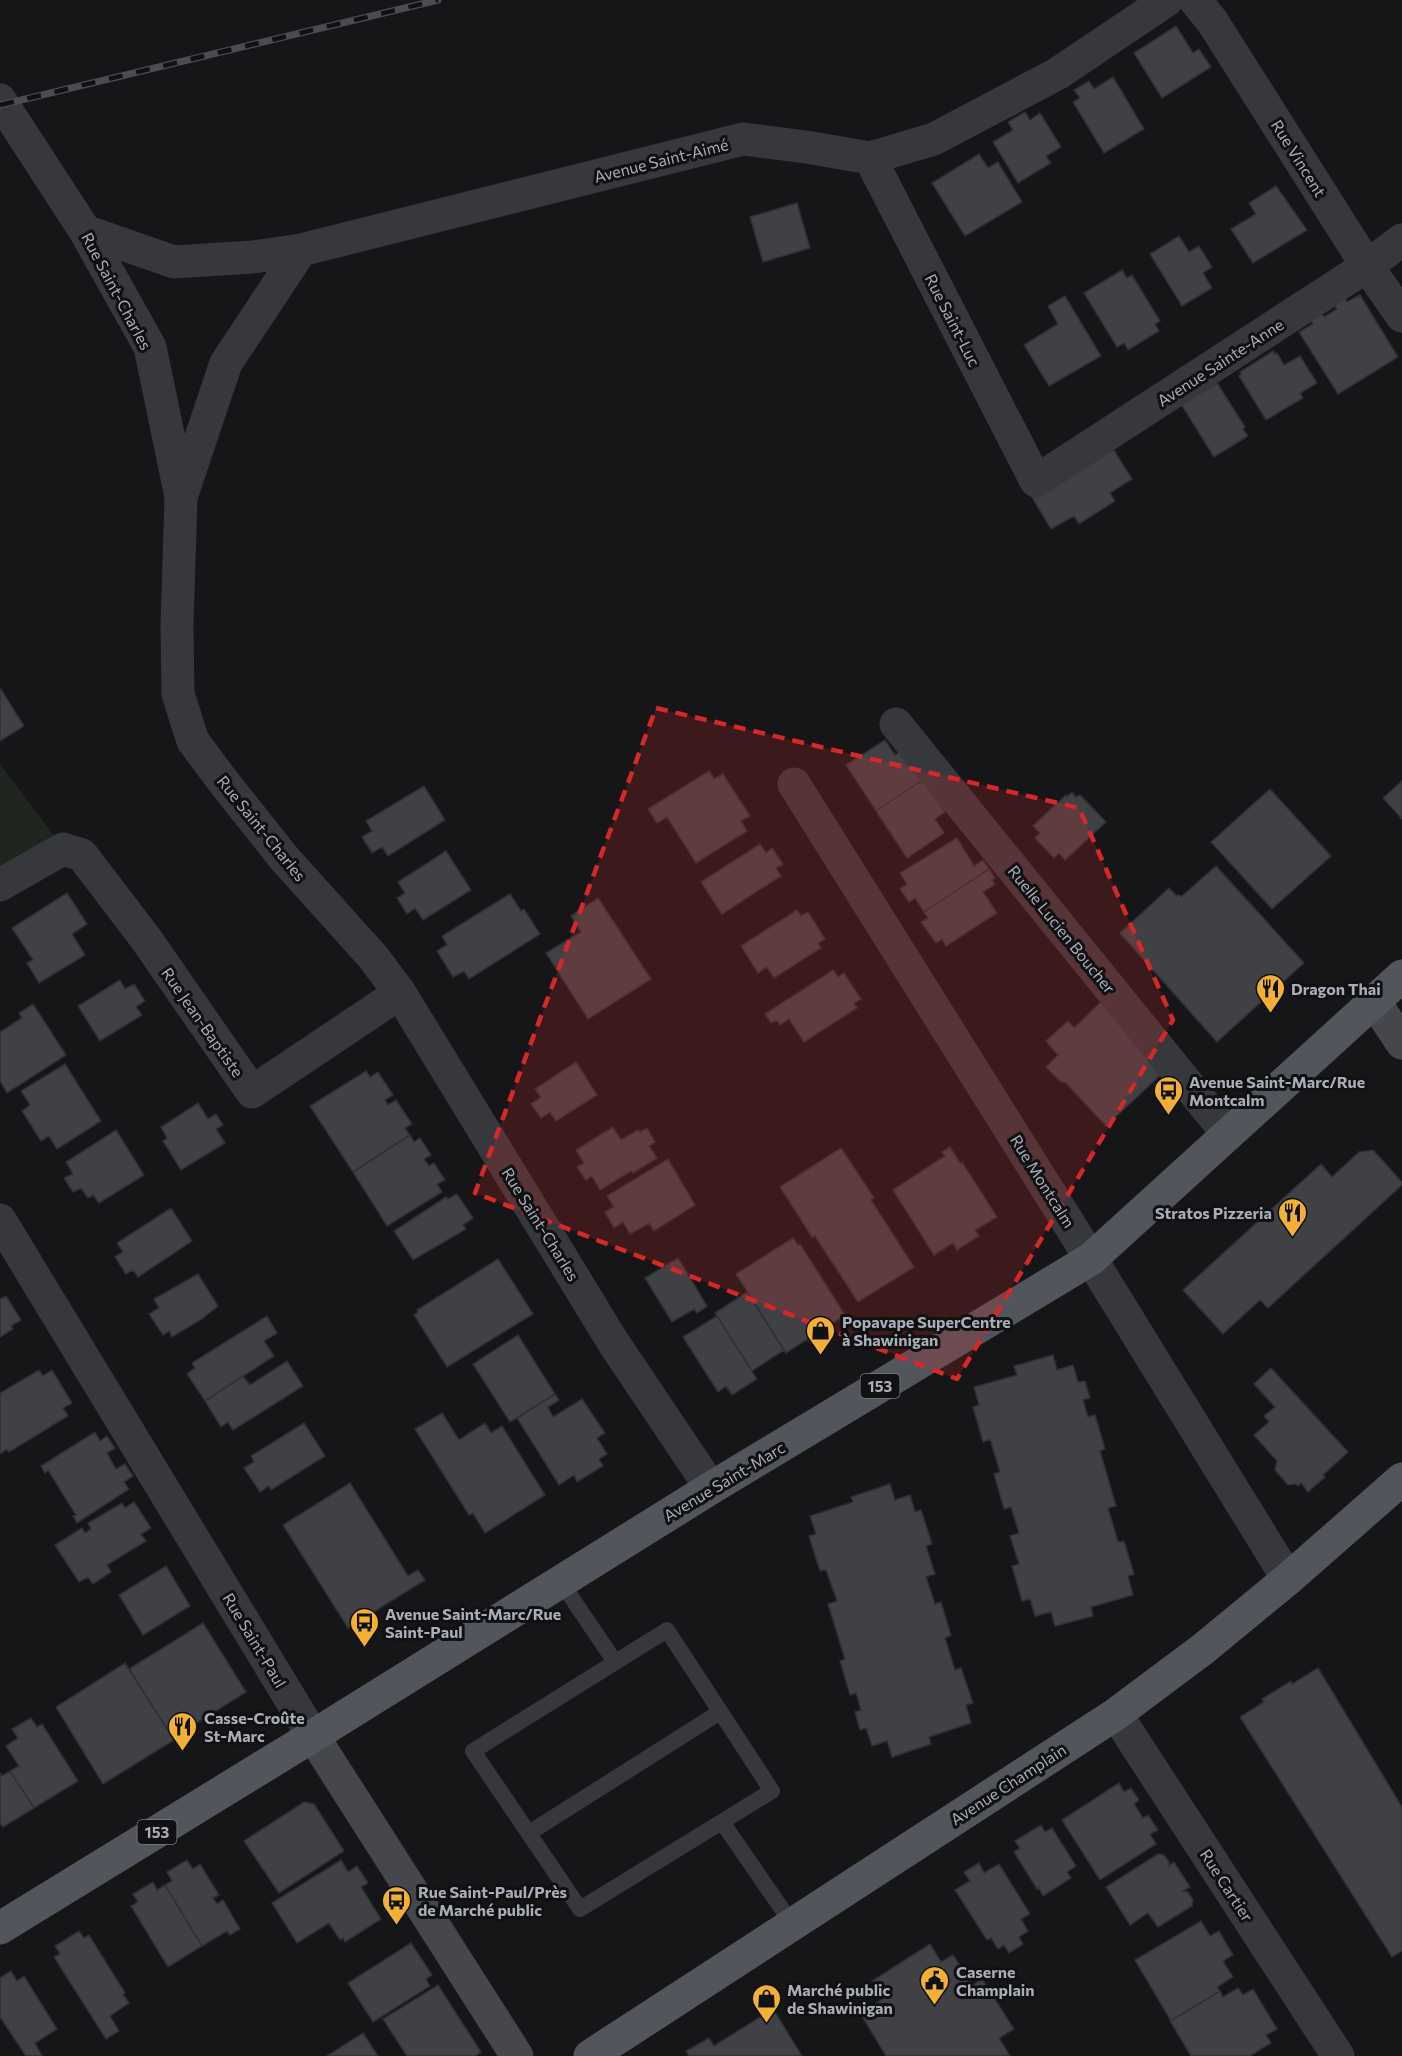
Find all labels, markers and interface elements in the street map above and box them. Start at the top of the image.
street label: Rue Vincent [1268,116,1330,200]
street label: Avenue Saint-Aimé [592,134,730,186]
street label: Rue Saint-Charles [78,229,156,353]
street label: Rue Saint-Luc [922,270,985,370]
street label: Avenue Sainte-Anne [1153,314,1287,410]
street label: Rue Saint-Charles [214,771,310,885]
street label: Ruelle Lucien Boucher [1005,861,1120,997]
street label: Rue Jean-Baptiste [158,964,248,1080]
restaurant icon: Dragon Thai [1254,972,1286,1014]
place label: Dragon Thai [1291,979,1381,998]
place label: Avenue Saint-Marc/Rue Montcalm [1189,1072,1365,1109]
bus stop icon: Avenue Saint-Marc/Rue Montcalm [1152,1074,1184,1116]
street label: Rue Montcalm [1007,1131,1079,1231]
street label: Rue Saint-Charles [498,1164,584,1284]
restaurant icon: Stratos Pizzeria [1277,1196,1309,1238]
place label: Stratos Pizzeria [1155,1203,1272,1222]
place label: Popavape SuperCentre à Shawinigan [842,1312,1011,1349]
shop icon: Popavape SuperCentre à Shawinigan [805,1314,837,1356]
road number: 153 [860,1374,900,1398]
street label: Avenue Saint-Marc [660,1437,788,1525]
street label: Rue Saint-Paul [219,1589,291,1691]
place label: Avenue Saint-Marc/Rue Saint-Paul [385,1604,561,1641]
bus stop icon: Avenue Saint-Marc/Rue Saint-Paul [348,1606,380,1648]
place label: Casse-Croûte St-Marc [204,1708,305,1745]
restaurant icon: Casse-Croûte St-Marc [167,1710,199,1752]
street label: Avenue Champlain [947,1740,1069,1828]
road number: 153 [138,1820,176,1844]
street label: Rue Cartier [1197,1845,1258,1925]
place label: Rue Saint-Paul/Près de Marché public [418,1882,567,1919]
bus stop icon: Rue Saint-Paul/Près de Marché public [381,1884,413,1926]
place label: Caserne Champlain [956,1962,1035,1999]
public building icon: Caserne Champlain [919,1964,951,2006]
place label: Marché public de Shawinigan [787,1980,893,2017]
shop icon: Marché public de Shawinigan [750,1982,782,2024]

